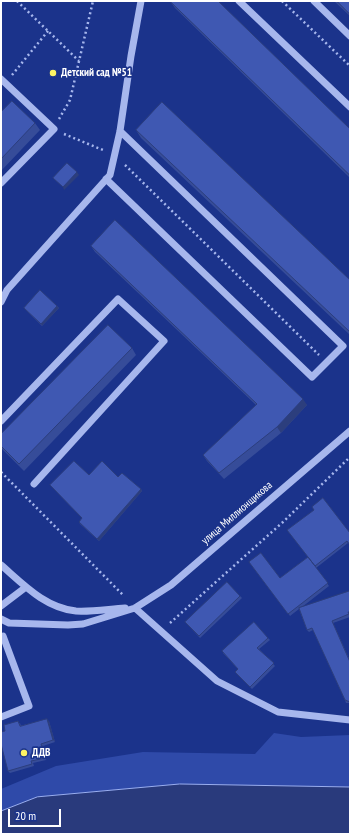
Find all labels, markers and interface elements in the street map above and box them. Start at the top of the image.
place label: Детский сад №51 [61,66,132,80]
marker: Детский сад №51 [48,68,58,78]
street label: улица Миллионщикова [199,479,275,547]
place label: ДДВ [32,746,50,760]
marker: ДДВ [19,748,29,758]
scale bar [10,801,63,827]
text: 20 m [15,808,36,823]

